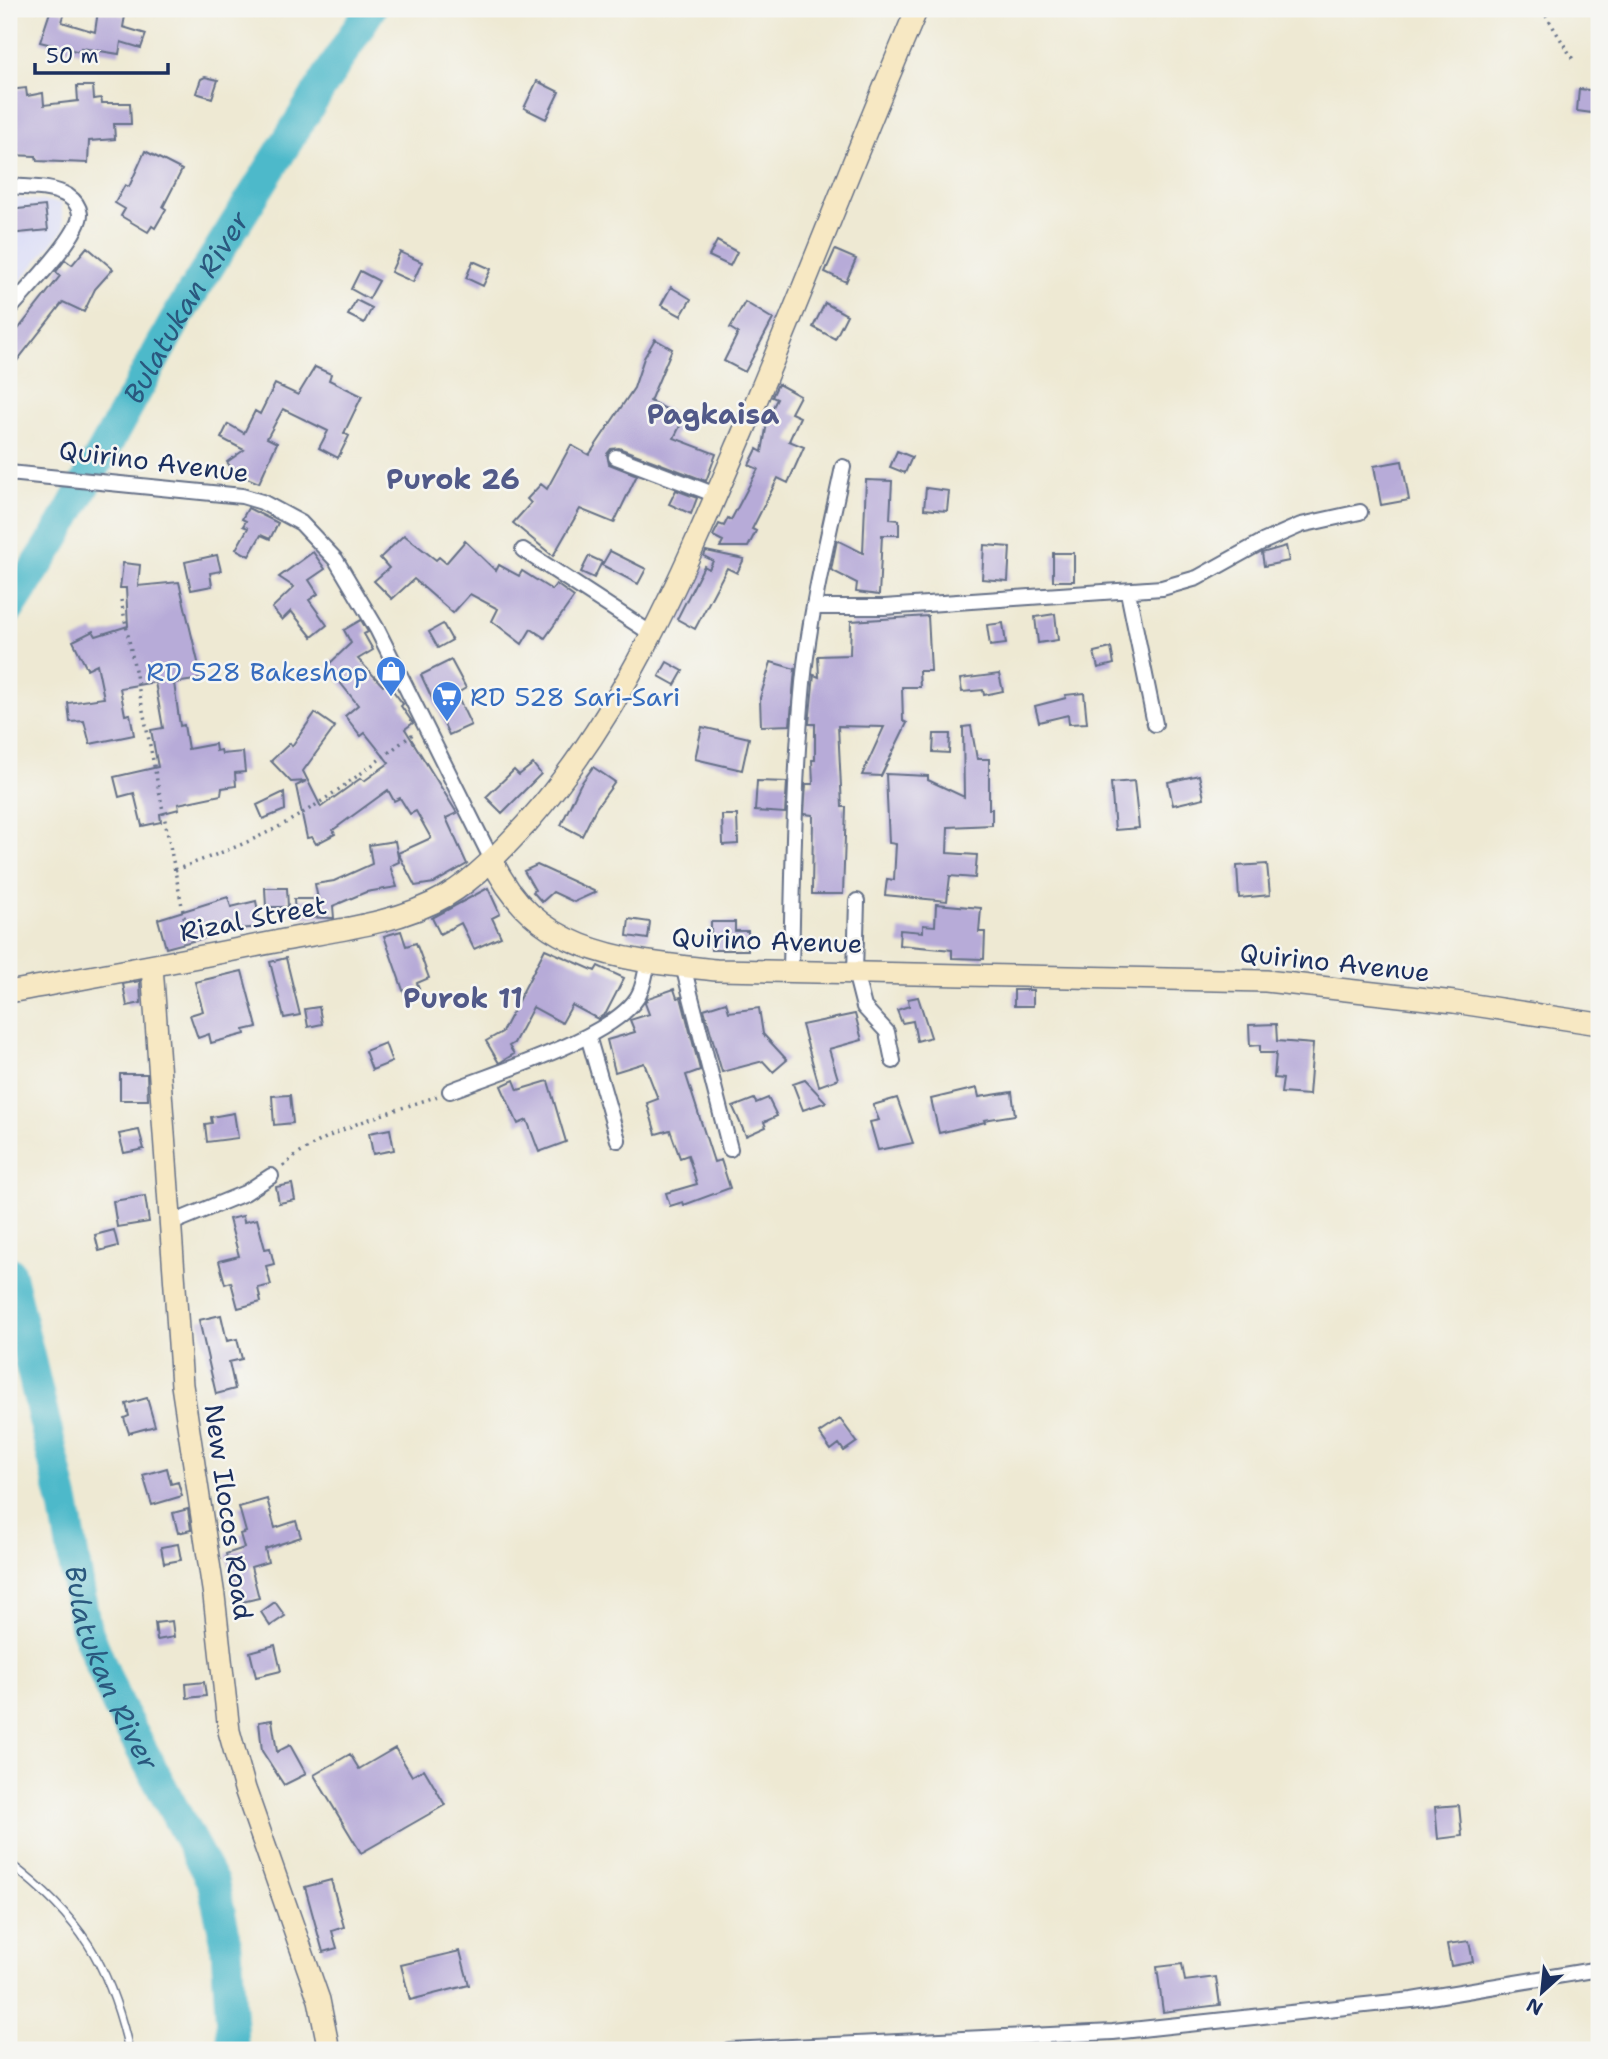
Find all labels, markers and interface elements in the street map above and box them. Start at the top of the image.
scale bar [35,32,168,76]
text: 50 m [46,42,99,70]
water label: Bulatukan River [114,203,258,410]
district label: Pagkaisa [647,395,779,433]
street label: Quirino Avenue [57,432,251,490]
district label: Purok 26 [386,460,520,498]
place label: RD 528 Bakeshop [146,654,368,689]
shop icon: RD 528 Bakeshop [374,654,408,698]
supermarket icon: RD 528 Sari-Sari [430,679,464,723]
place label: RD 528 Sari-Sari [470,679,680,714]
street label: Rizal Street [177,887,329,949]
street label: Quirino Avenue [671,919,863,961]
street label: Quirino Avenue [1238,935,1432,989]
district label: Purok 11 [403,979,523,1017]
street label: New Ilocos Road [197,1402,261,1622]
water label: Bulatukan River [56,1562,168,1778]
north arrow [1506,1958,1576,2028]
text: N [1522,1992,1547,2021]

